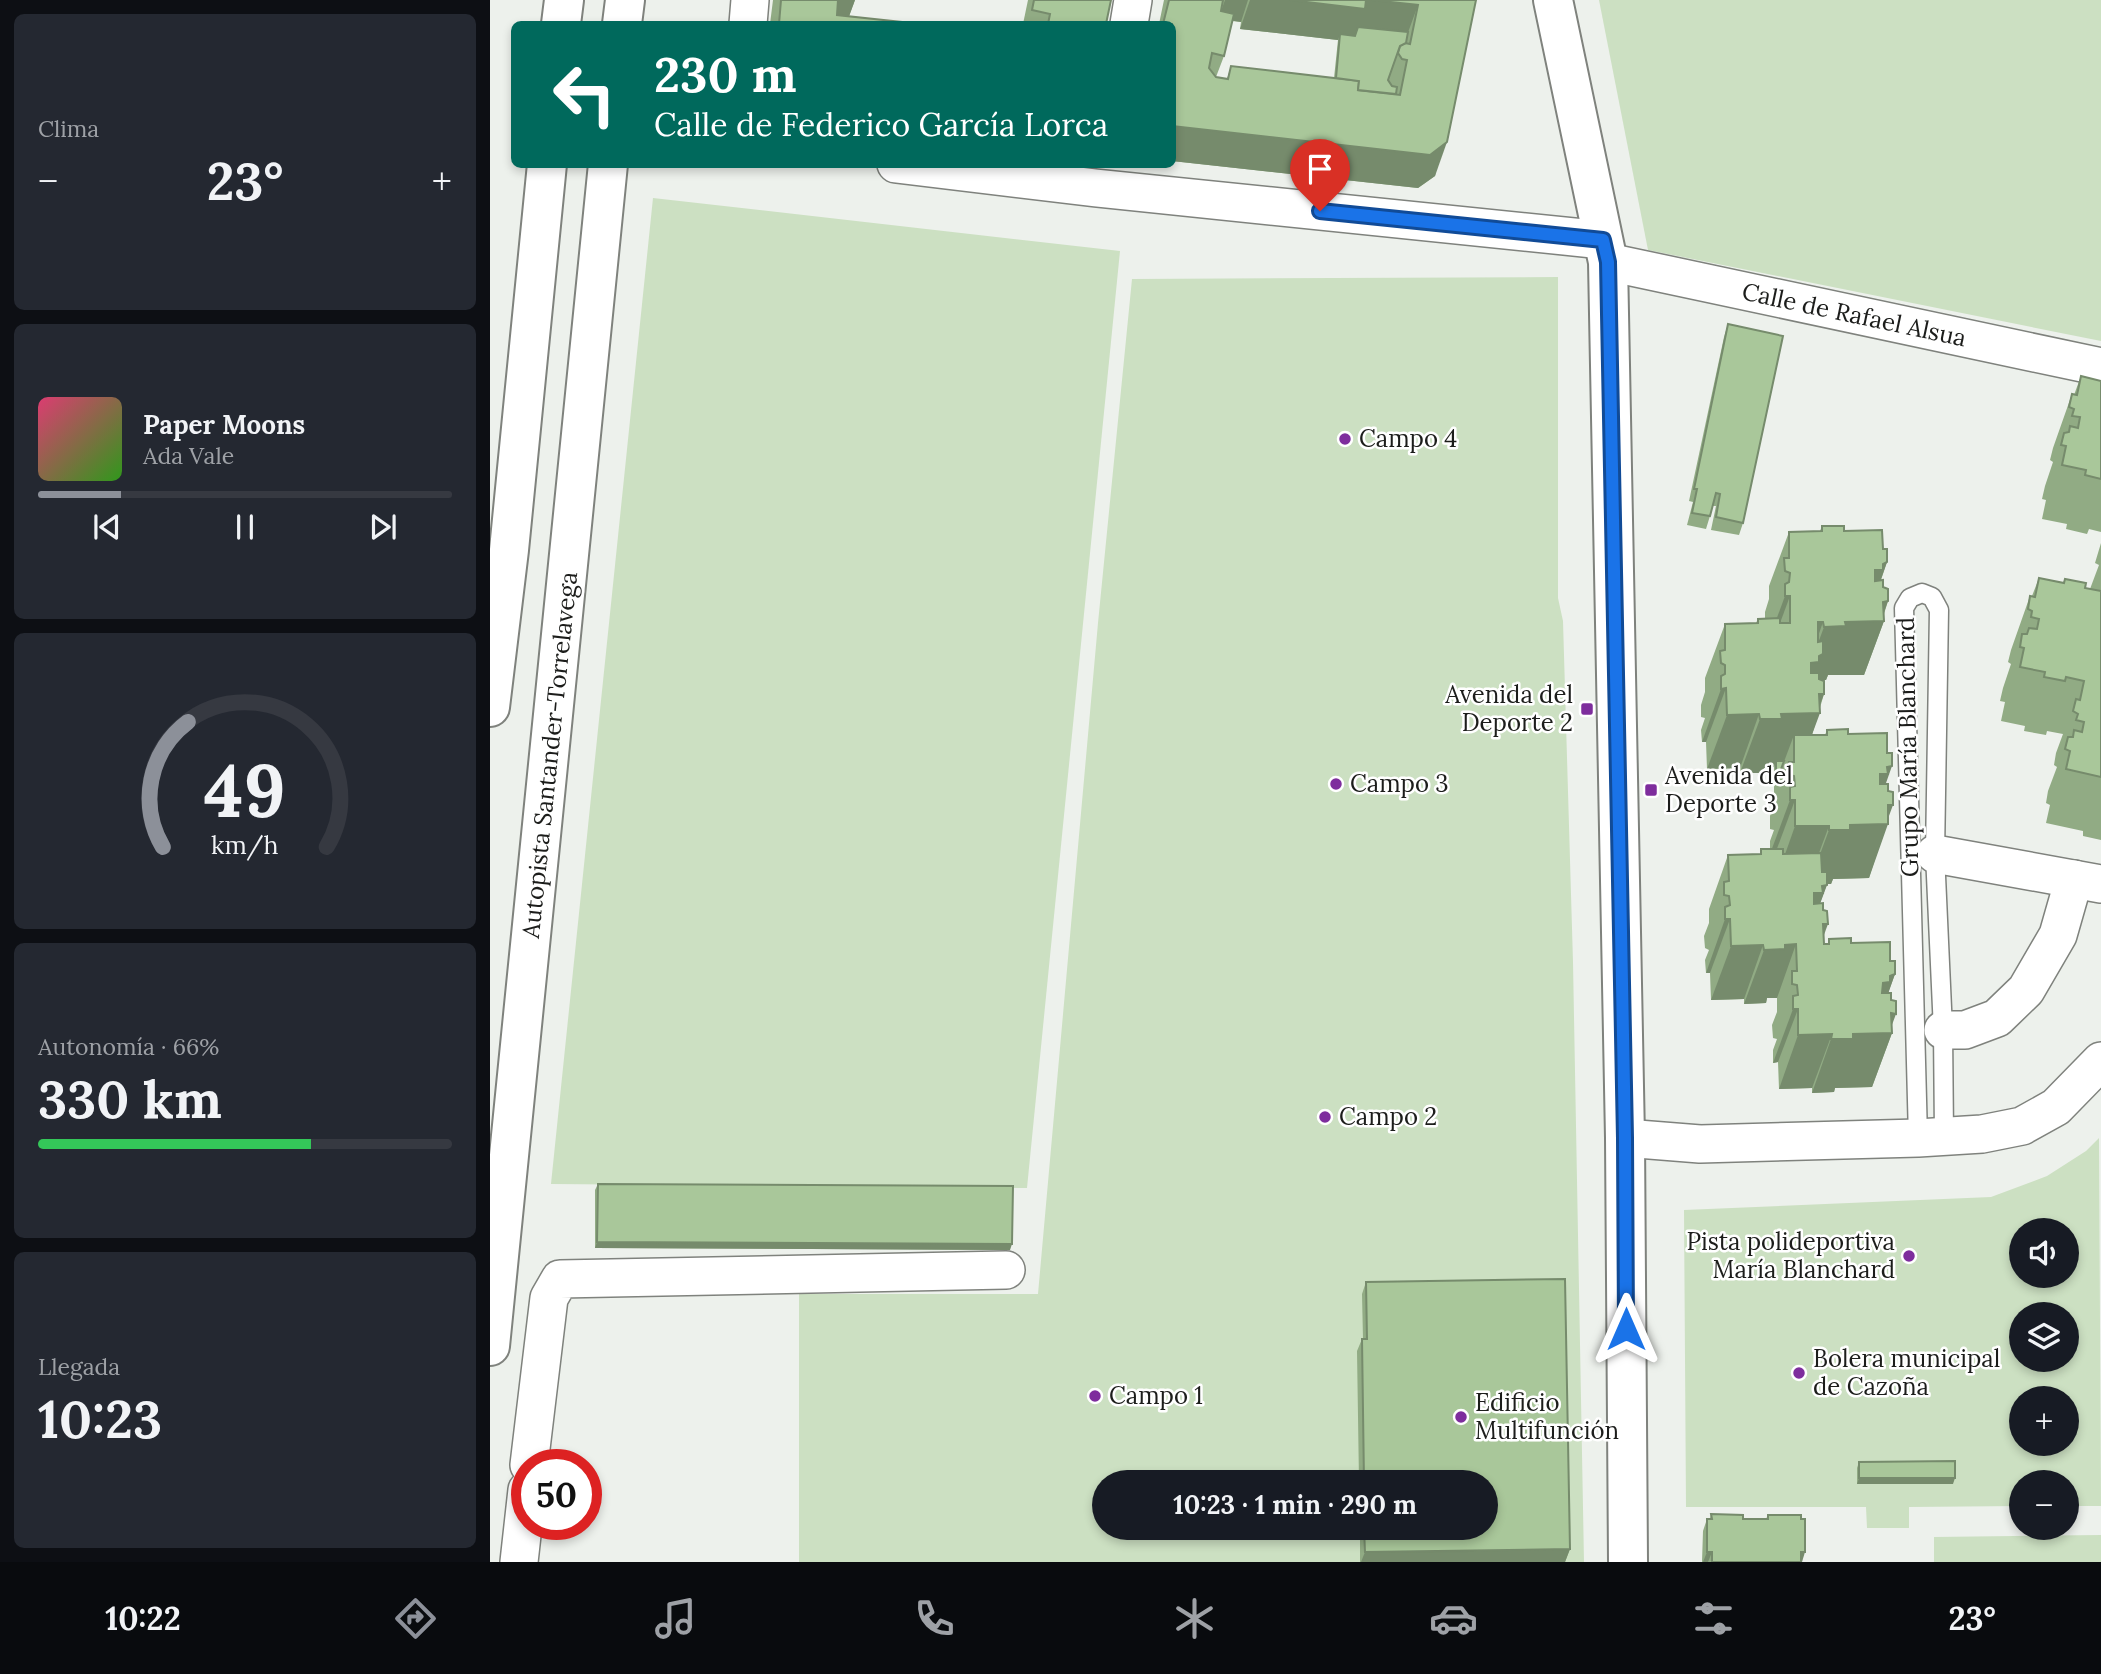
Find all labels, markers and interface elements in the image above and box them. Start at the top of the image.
text: 230 m [654,43,797,105]
icon: left [539,49,630,140]
text: Calle de Federico García Lorca [654,104,1108,145]
text: Clima [38,114,99,143]
pin [1290,139,1350,211]
text: 23° [207,148,283,214]
icon: arrive [1301,150,1339,188]
text: − [38,157,58,205]
text: + [432,157,452,205]
street label: Calle de Rafael Alsua [1739,276,1969,353]
text: Paper Moons [143,408,305,441]
place label: Campo 4 [1359,423,1457,454]
marker: Campo 4 [1337,431,1353,447]
text: Ada Vale [143,441,234,470]
icon: previous [88,508,126,546]
icon: pause [226,508,264,546]
icon: next [364,508,402,546]
street label: Autopista Santander-Torrelavega [515,570,584,941]
street label: Grupo María Blanchard [1890,617,1925,877]
place label: Avenida del Deporte 2 [1444,679,1573,738]
marker: Avenida del Deporte 2 [1579,701,1595,717]
text: 49 [204,744,286,837]
place label: Avenida del Deporte 3 [1664,760,1793,819]
place label: Campo 3 [1350,768,1449,799]
marker: Campo 3 [1328,776,1344,792]
marker: Avenida del Deporte 3 [1643,782,1659,798]
text: km/h [211,829,279,861]
text: Autonomía · 66% [38,1032,219,1061]
text: 330 km [38,1066,222,1132]
place label: Campo 2 [1339,1101,1437,1132]
marker: Campo 2 [1317,1109,1333,1125]
map controls [2009,1218,2079,1540]
button: sound [2009,1218,2079,1288]
place label: Pista polideportiva María Blanchard [1686,1226,1895,1285]
marker: Pista polideportiva María Blanchard [1901,1248,1917,1264]
position arrow [1589,1292,1663,1366]
button: layers [2009,1302,2079,1372]
place label: Bolera municipal de Cazoña [1813,1343,2000,1402]
text: Llegada [38,1352,120,1381]
marker: Bolera municipal de Cazoña [1791,1365,1807,1381]
place label: Campo 1 [1109,1380,1203,1411]
text: 10:23 [38,1386,162,1452]
button: + [2009,1386,2079,1456]
place label: Edificio Multifunción [1475,1387,1619,1446]
marker: Campo 1 [1087,1388,1103,1404]
marker: Edificio Multifunción [1453,1409,1469,1425]
speed limit sign: 50 [511,1449,602,1540]
button: − [2009,1470,2079,1540]
text: 10:23 · 1 min · 290 m [1173,1488,1417,1521]
icon: directions [391,1594,440,1643]
icon: music [651,1594,700,1643]
icon: phone [910,1594,959,1643]
icon: climate [1170,1594,1219,1643]
icon: car [1429,1594,1478,1643]
icon: filters [1689,1594,1738,1643]
text: 10:22 [105,1598,181,1639]
text: 23° [1948,1598,1996,1639]

